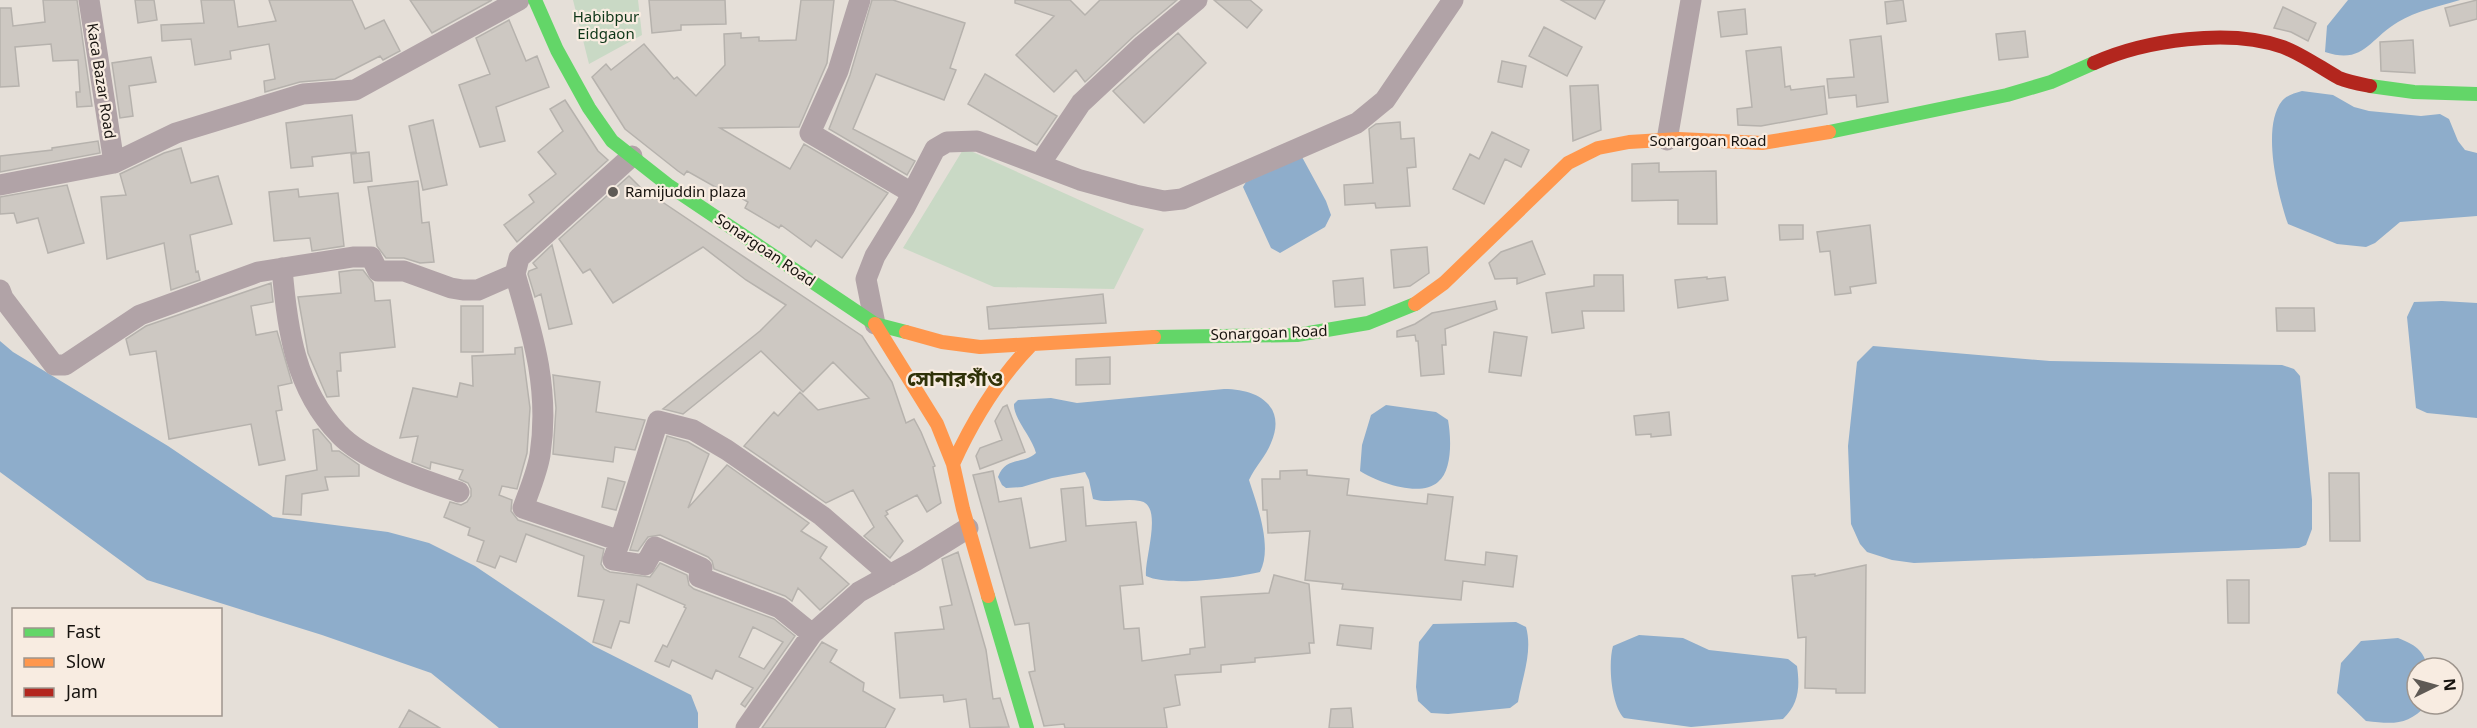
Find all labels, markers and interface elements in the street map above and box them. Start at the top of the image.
park label: Habibpur Eidgaon [573,6,639,43]
street label: Kaca Bazar Road [83,21,121,140]
street label: Sonargoan Road [1650,130,1766,150]
place label: Ramijuddin plaza [625,181,746,201]
marker: Ramijuddin plaza [606,185,620,199]
street label: Sonargoan Road [711,208,820,290]
street label: Sonargoan Road [1210,320,1328,344]
district label: সোনারগাঁও [907,364,1003,392]
legend [12,608,222,716]
text: Fast [66,619,101,643]
text: Slow [66,649,105,673]
north arrow [2405,656,2465,716]
text: N [2438,677,2461,692]
text: Jam [64,679,98,703]

